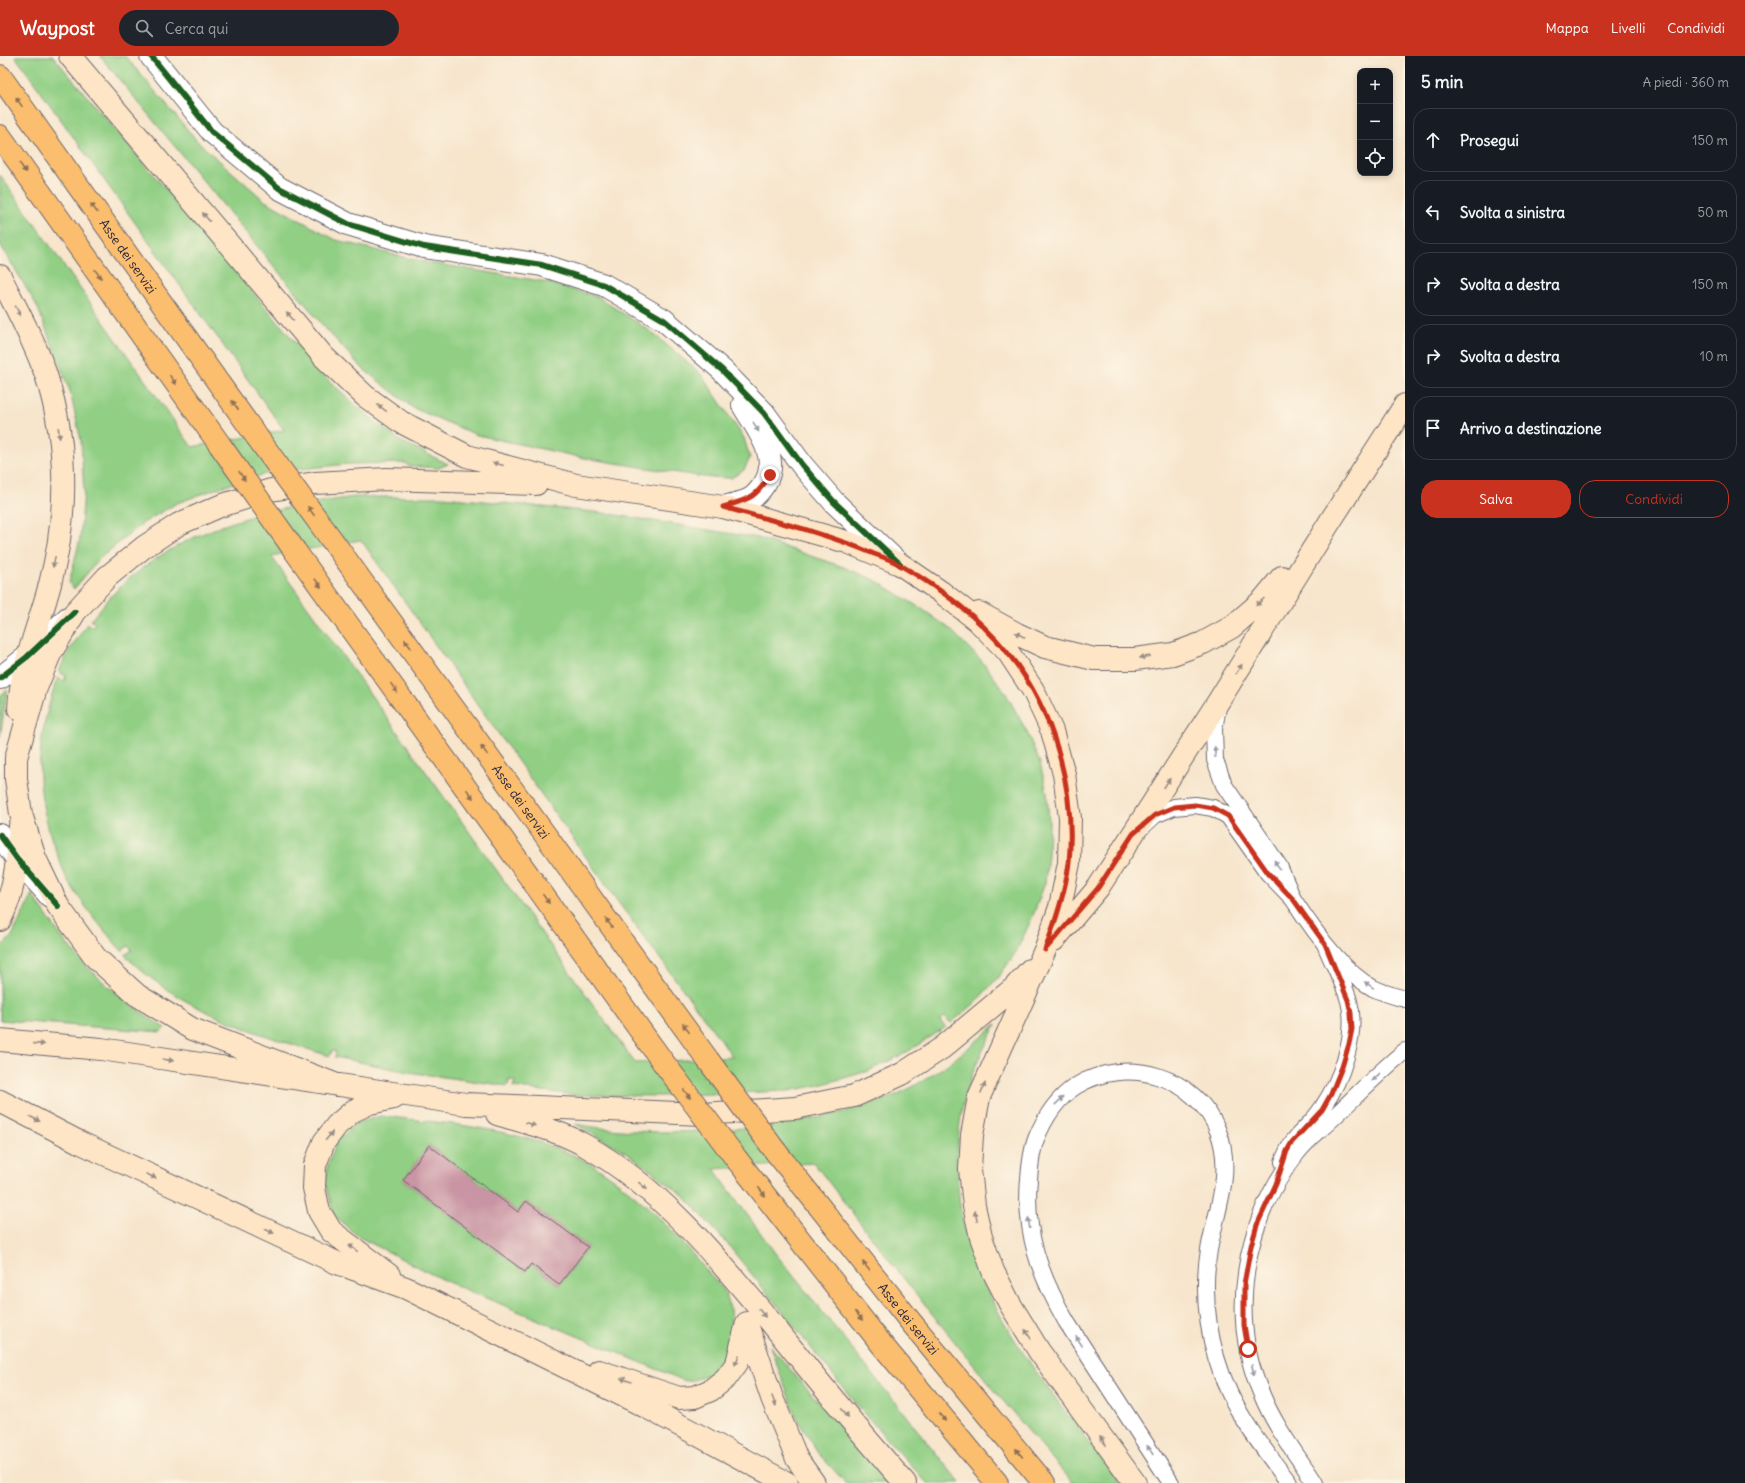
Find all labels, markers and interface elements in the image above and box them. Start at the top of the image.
search box [119,10,399,46]
text: Waypost [20,16,95,40]
icon: search [133,17,155,39]
text: Cerca qui [165,19,228,38]
text: Mappa [1546,19,1589,37]
text: Livelli [1611,19,1645,37]
text: Condividi [1667,19,1725,37]
map controls [1357,68,1393,176]
button: + [1357,68,1393,104]
text: 5 min [1421,71,1463,93]
text: A piedi · 360 m [1643,74,1729,91]
one-way arrow [15,97,23,107]
button: − [1357,104,1393,140]
icon: ahead [1422,129,1444,151]
text: Prosegui [1460,131,1519,150]
text: 150 m [1692,132,1728,149]
button: locate [1357,140,1393,176]
one-way arrow [19,163,27,173]
icon: left [1422,201,1444,223]
one-way arrow [91,203,99,213]
text: Svolta a sinistra [1460,203,1565,222]
text: 50 m [1697,204,1728,221]
one-way arrow [202,212,211,223]
street label: Asse dei servizi [95,216,160,297]
one-way arrow [94,269,102,279]
icon: right [1422,273,1444,295]
text: Svolta a destra [1460,275,1560,294]
text: 150 m [1692,276,1728,293]
one-way arrow [15,305,21,316]
one-way arrow [286,311,295,322]
icon: right [1422,345,1444,367]
text: Svolta a destra [1460,347,1560,366]
text: 10 m [1700,348,1728,365]
one-way arrow [169,374,177,385]
one-way arrow [231,400,239,410]
one-way arrow [376,404,387,412]
icon: arrive [1422,417,1444,439]
text: Arrivo a destinazione [1460,419,1602,438]
one-way arrow [752,421,759,433]
one-way arrow [56,427,62,439]
one-way arrow [491,461,504,467]
route end [761,466,779,484]
one-way arrow [238,471,246,482]
button: Salva [1421,480,1571,518]
button: Condividi [1579,480,1729,518]
one-way arrow [307,506,315,517]
one-way arrow [51,556,57,569]
one-way arrow [314,577,322,588]
one-way arrow [1255,598,1265,607]
one-way arrow [1014,632,1025,638]
one-way arrow [404,639,412,650]
one-way arrow [1139,654,1152,660]
one-way arrow [1235,663,1242,675]
one-way arrow [390,683,398,694]
one-way arrow [480,744,488,755]
one-way arrow [1212,745,1218,758]
street label: Asse dei servizi [488,761,553,842]
one-way arrow [1163,778,1171,788]
one-way arrow [466,788,474,799]
one-way arrow [1274,859,1281,871]
one-way arrow [542,894,550,904]
one-way arrow [605,918,613,928]
one-way arrow [1364,981,1374,989]
one-way arrow [681,1023,690,1034]
one-way arrow [33,1041,45,1047]
one-way arrow [162,1057,174,1063]
one-way arrow [1371,1072,1381,1082]
one-way arrow [980,1082,986,1093]
one-way arrow [683,1088,691,1099]
one-way arrow [1054,1096,1064,1106]
one-way arrow [29,1115,40,1122]
one-way arrow [524,1121,536,1127]
one-way arrow [324,1130,333,1141]
one-way arrow [146,1173,157,1179]
one-way arrow [637,1182,648,1191]
one-way arrow [758,1186,767,1197]
one-way arrow [973,1210,979,1222]
one-way arrow [1026,1217,1033,1229]
one-way arrow [263,1228,275,1234]
one-way arrow [347,1243,358,1252]
one-way arrow [861,1260,870,1271]
street label: Asse dei servizi [874,1280,942,1358]
one-way arrow [758,1308,767,1318]
one-way arrow [855,1311,864,1322]
one-way arrow [1025,1328,1032,1340]
one-way arrow [1075,1336,1082,1347]
route start [1239,1340,1257,1358]
one-way arrow [734,1355,740,1366]
one-way arrow [1250,1364,1256,1376]
one-way arrow [619,1377,631,1383]
one-way arrow [771,1396,777,1408]
one-way arrow [841,1408,849,1419]
one-way arrow [937,1412,946,1422]
one-way arrow [1099,1435,1107,1446]
one-way arrow [1146,1444,1153,1456]
one-way arrow [1014,1448,1023,1458]

